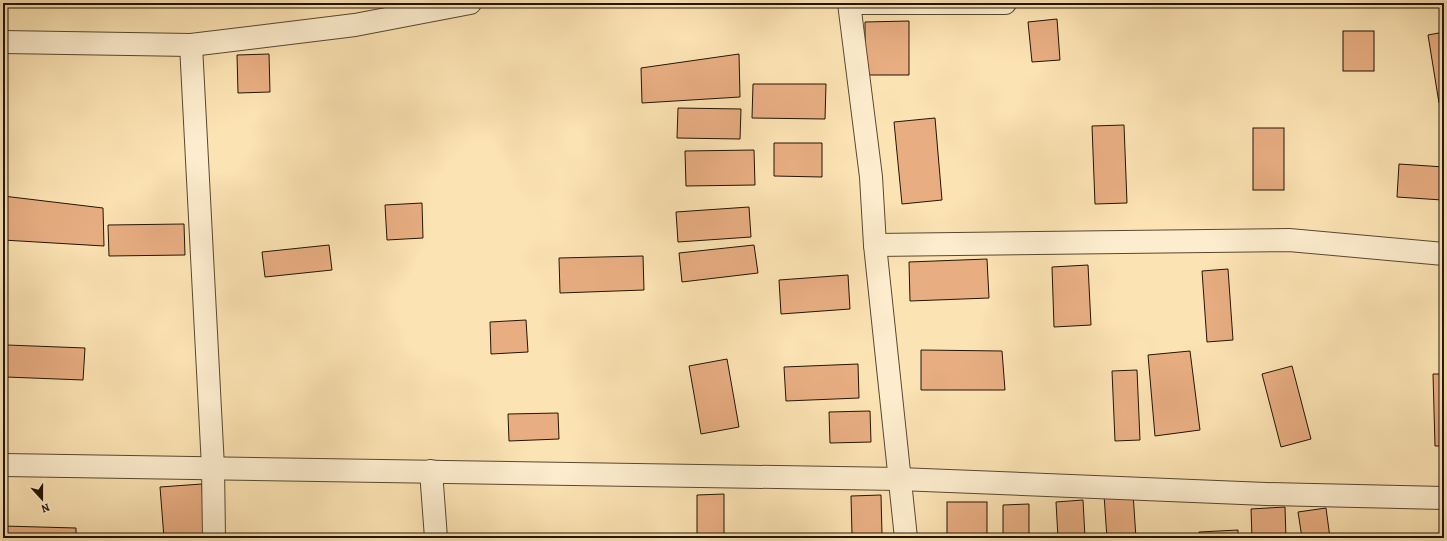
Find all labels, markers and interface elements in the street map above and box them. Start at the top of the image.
north arrow [22,479,62,519]
text: N [39,499,52,516]

